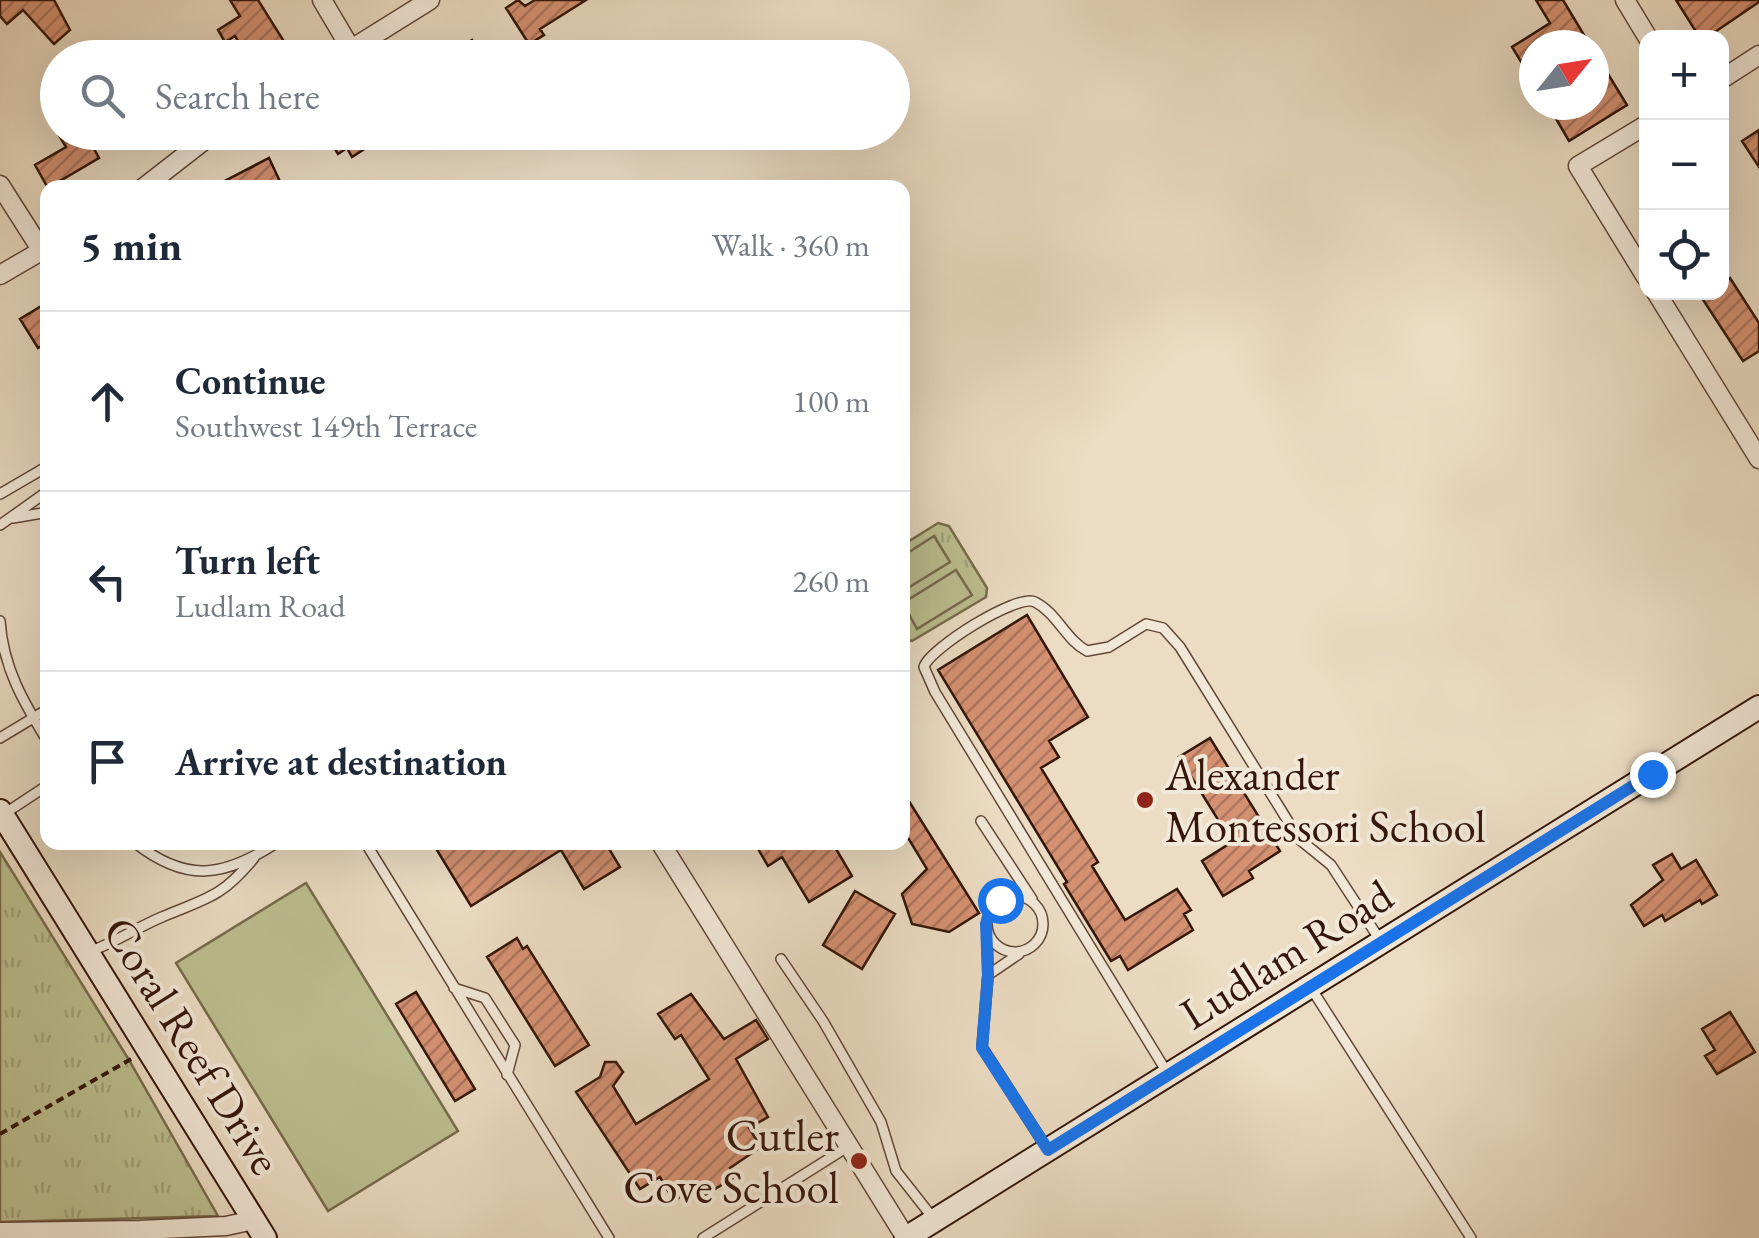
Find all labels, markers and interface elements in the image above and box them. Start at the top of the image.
north arrow [1519,30,1609,120]
map controls [1639,30,1729,300]
button: + [1639,30,1729,120]
search box [40,40,910,150]
icon: search [75,68,130,123]
text: Search here [155,71,320,120]
button: − [1639,120,1729,210]
button: locate [1639,210,1729,300]
text: 5 min [80,218,182,273]
text: Walk · 360 m [712,224,870,266]
text: Continue [175,356,326,405]
icon: ahead [80,374,135,429]
text: 100 m [793,380,870,422]
text: Southwest 149th Terrace [175,405,477,447]
text: Turn left [175,536,320,585]
icon: left [80,554,135,609]
text: 260 m [793,560,870,602]
text: Ludlam Road [175,585,345,627]
icon: arrive [80,734,135,789]
text: Arrive at destination [175,737,507,786]
place label: Alexander Montessori School [1164,745,1486,855]
route end [1630,752,1676,798]
marker: Alexander Montessori School [1134,789,1156,811]
street label: Ludlam Road [1169,866,1403,1042]
route start [978,878,1024,924]
street label: Coral Reef Drive [91,905,295,1185]
place label: Cutler Cove School [623,1106,839,1216]
marker: Cutler Cove School [848,1150,870,1172]

